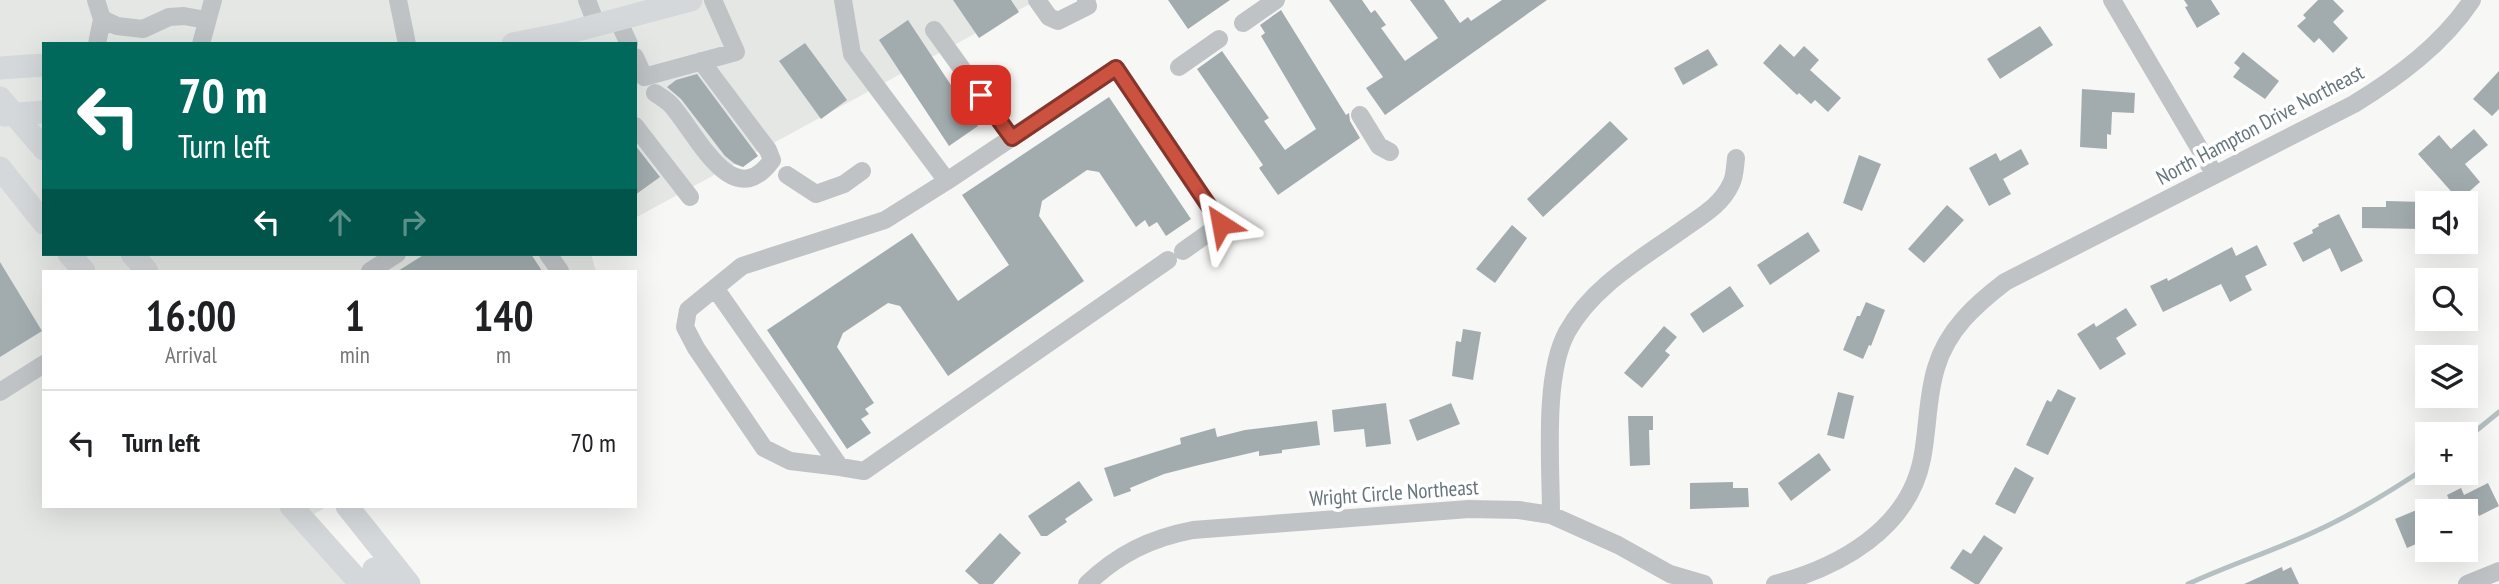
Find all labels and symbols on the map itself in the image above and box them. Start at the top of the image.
street label: North Hampton Drive Northeast [2151,58,2368,191]
pin [951,65,1011,125]
position arrow [1184,187,1258,261]
street label: Wright Circle Northeast [1309,473,1480,512]

